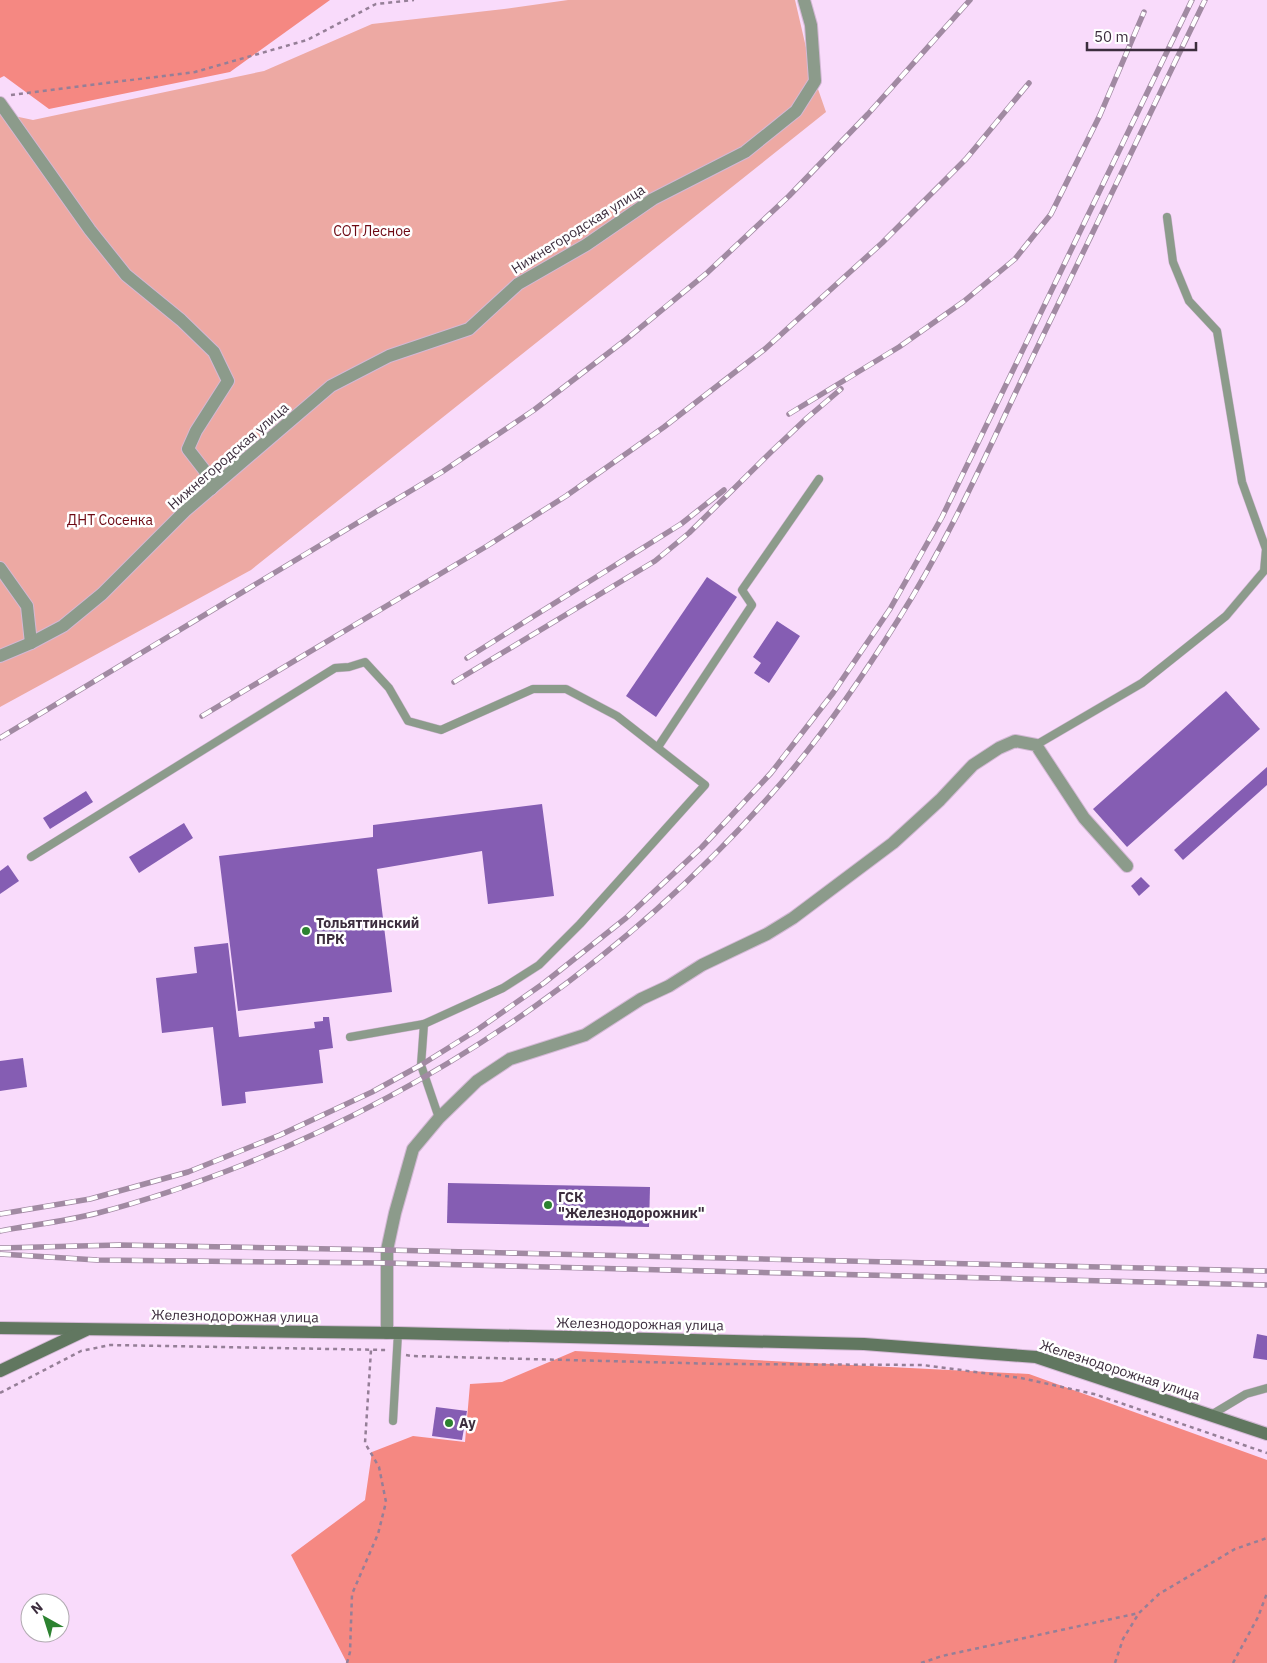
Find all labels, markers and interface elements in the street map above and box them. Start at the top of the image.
scale bar [1087,20,1196,52]
text: 50 m [1094,27,1129,46]
street label: Нижнегородская улица [508,180,649,278]
park label: СОТ Лесное [333,222,411,240]
street label: Нижнегородская улица [164,398,293,513]
park label: ДНТ Сосенка [67,511,153,529]
place label: Тольяттинский ПРК [316,914,419,948]
marker: Тольяттинский ПРК [300,925,312,937]
place label: ГСК "Железнодорожник" [558,1188,705,1222]
marker: ГСК "Железнодорожник" [542,1199,554,1211]
street label: Железнодорожная улица [151,1306,320,1326]
street label: Железнодорожная улица [556,1314,725,1334]
street label: Железнодорожная улица [1037,1336,1203,1405]
place label: Ау [459,1414,476,1432]
marker: Ау [443,1417,455,1429]
north arrow [20,1593,70,1643]
text: N [27,1598,46,1618]

